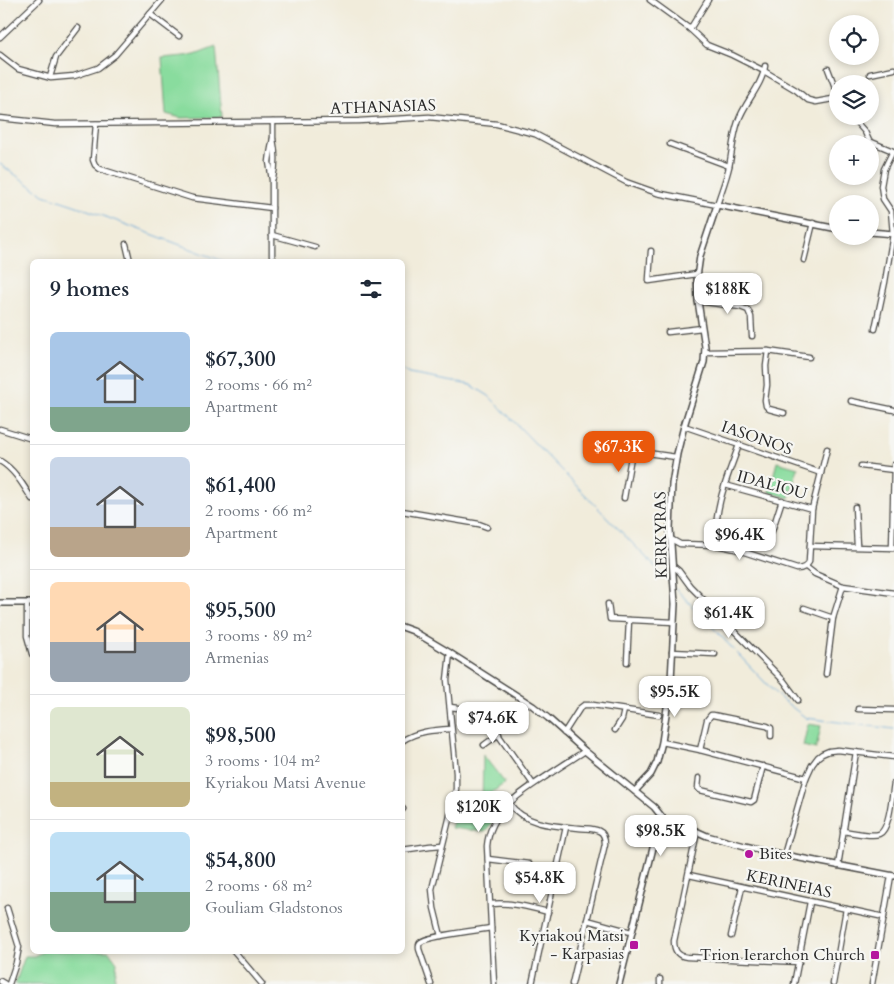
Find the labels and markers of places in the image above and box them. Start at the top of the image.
pin: $188K [693,272,763,315]
pin: $67.3K [578,430,660,473]
pin: $96.4K [699,518,781,561]
pin: $61.4K [688,596,770,639]
pin: $95.5K [634,676,716,718]
pin: $74.6K [452,702,534,744]
pin: $120K [444,790,514,833]
pin: $98.5K [620,814,702,857]
place label: Bites [759,843,792,865]
marker: Bites [743,848,755,860]
pin: $54.8K [499,862,581,904]
place label: Kyriakou Matsi - Karpasias [519,925,624,965]
marker: Kyriakou Matsi - Karpasias [628,939,640,951]
place label: Trion Ierarchon Church [700,944,865,966]
marker: Trion Ierarchon Church [869,949,881,961]

